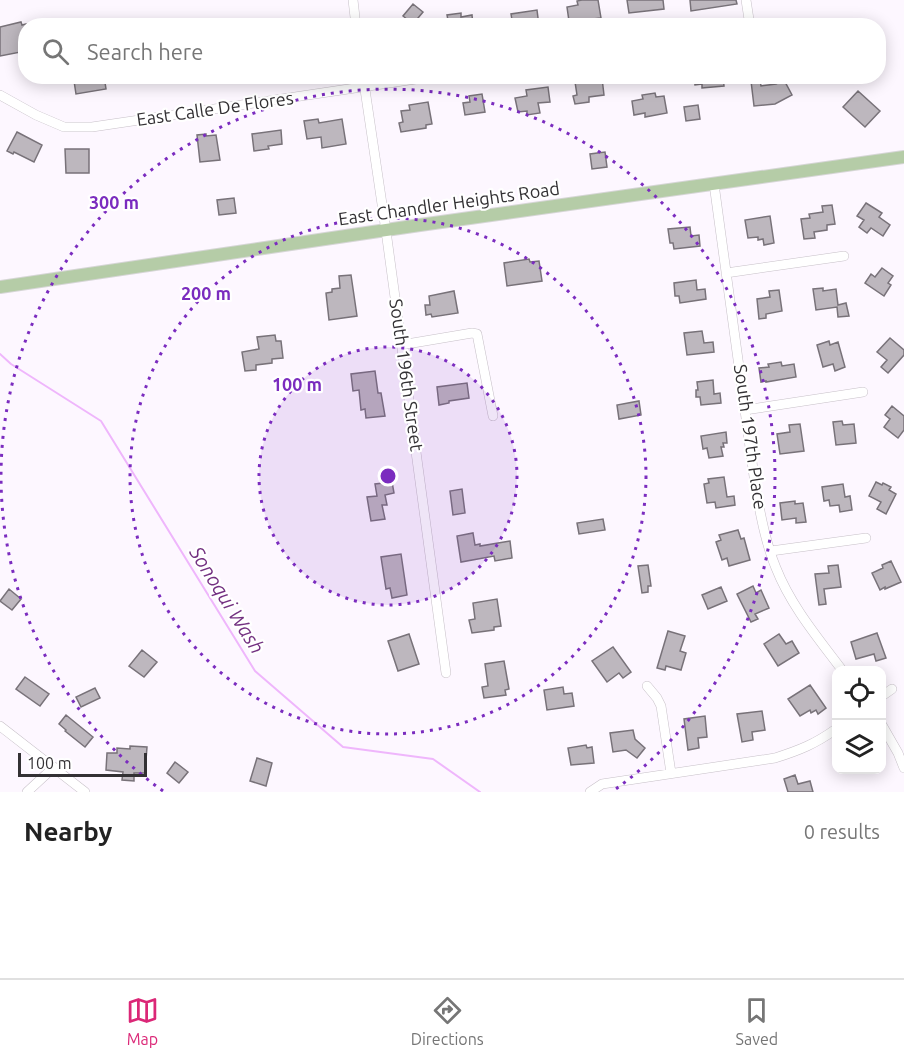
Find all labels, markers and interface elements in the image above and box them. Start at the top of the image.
search box [18,18,886,84]
icon: search [39,35,72,68]
text: Search here [87,39,203,64]
street label: East Calle De Flores [135,87,295,129]
street label: East Chandler Heights Road [337,178,561,228]
text: 300 m [89,192,139,212]
text: 200 m [181,283,231,303]
street label: South 196th Street [386,297,428,452]
street label: South 197th Place [731,363,771,511]
text: 100 m [272,374,322,394]
centre of rings [378,466,398,486]
water label: Sonoqui Wash [185,541,270,658]
map controls [832,666,886,774]
button: locate [832,666,886,720]
button: layers [832,720,886,774]
scale bar [18,750,147,778]
text: 100 m [27,754,72,772]
text: Nearby [24,817,112,846]
text: 0 results [804,820,880,843]
tab: Map [126,994,159,1048]
tab: Directions [411,994,484,1048]
tab: Saved [736,994,778,1048]

